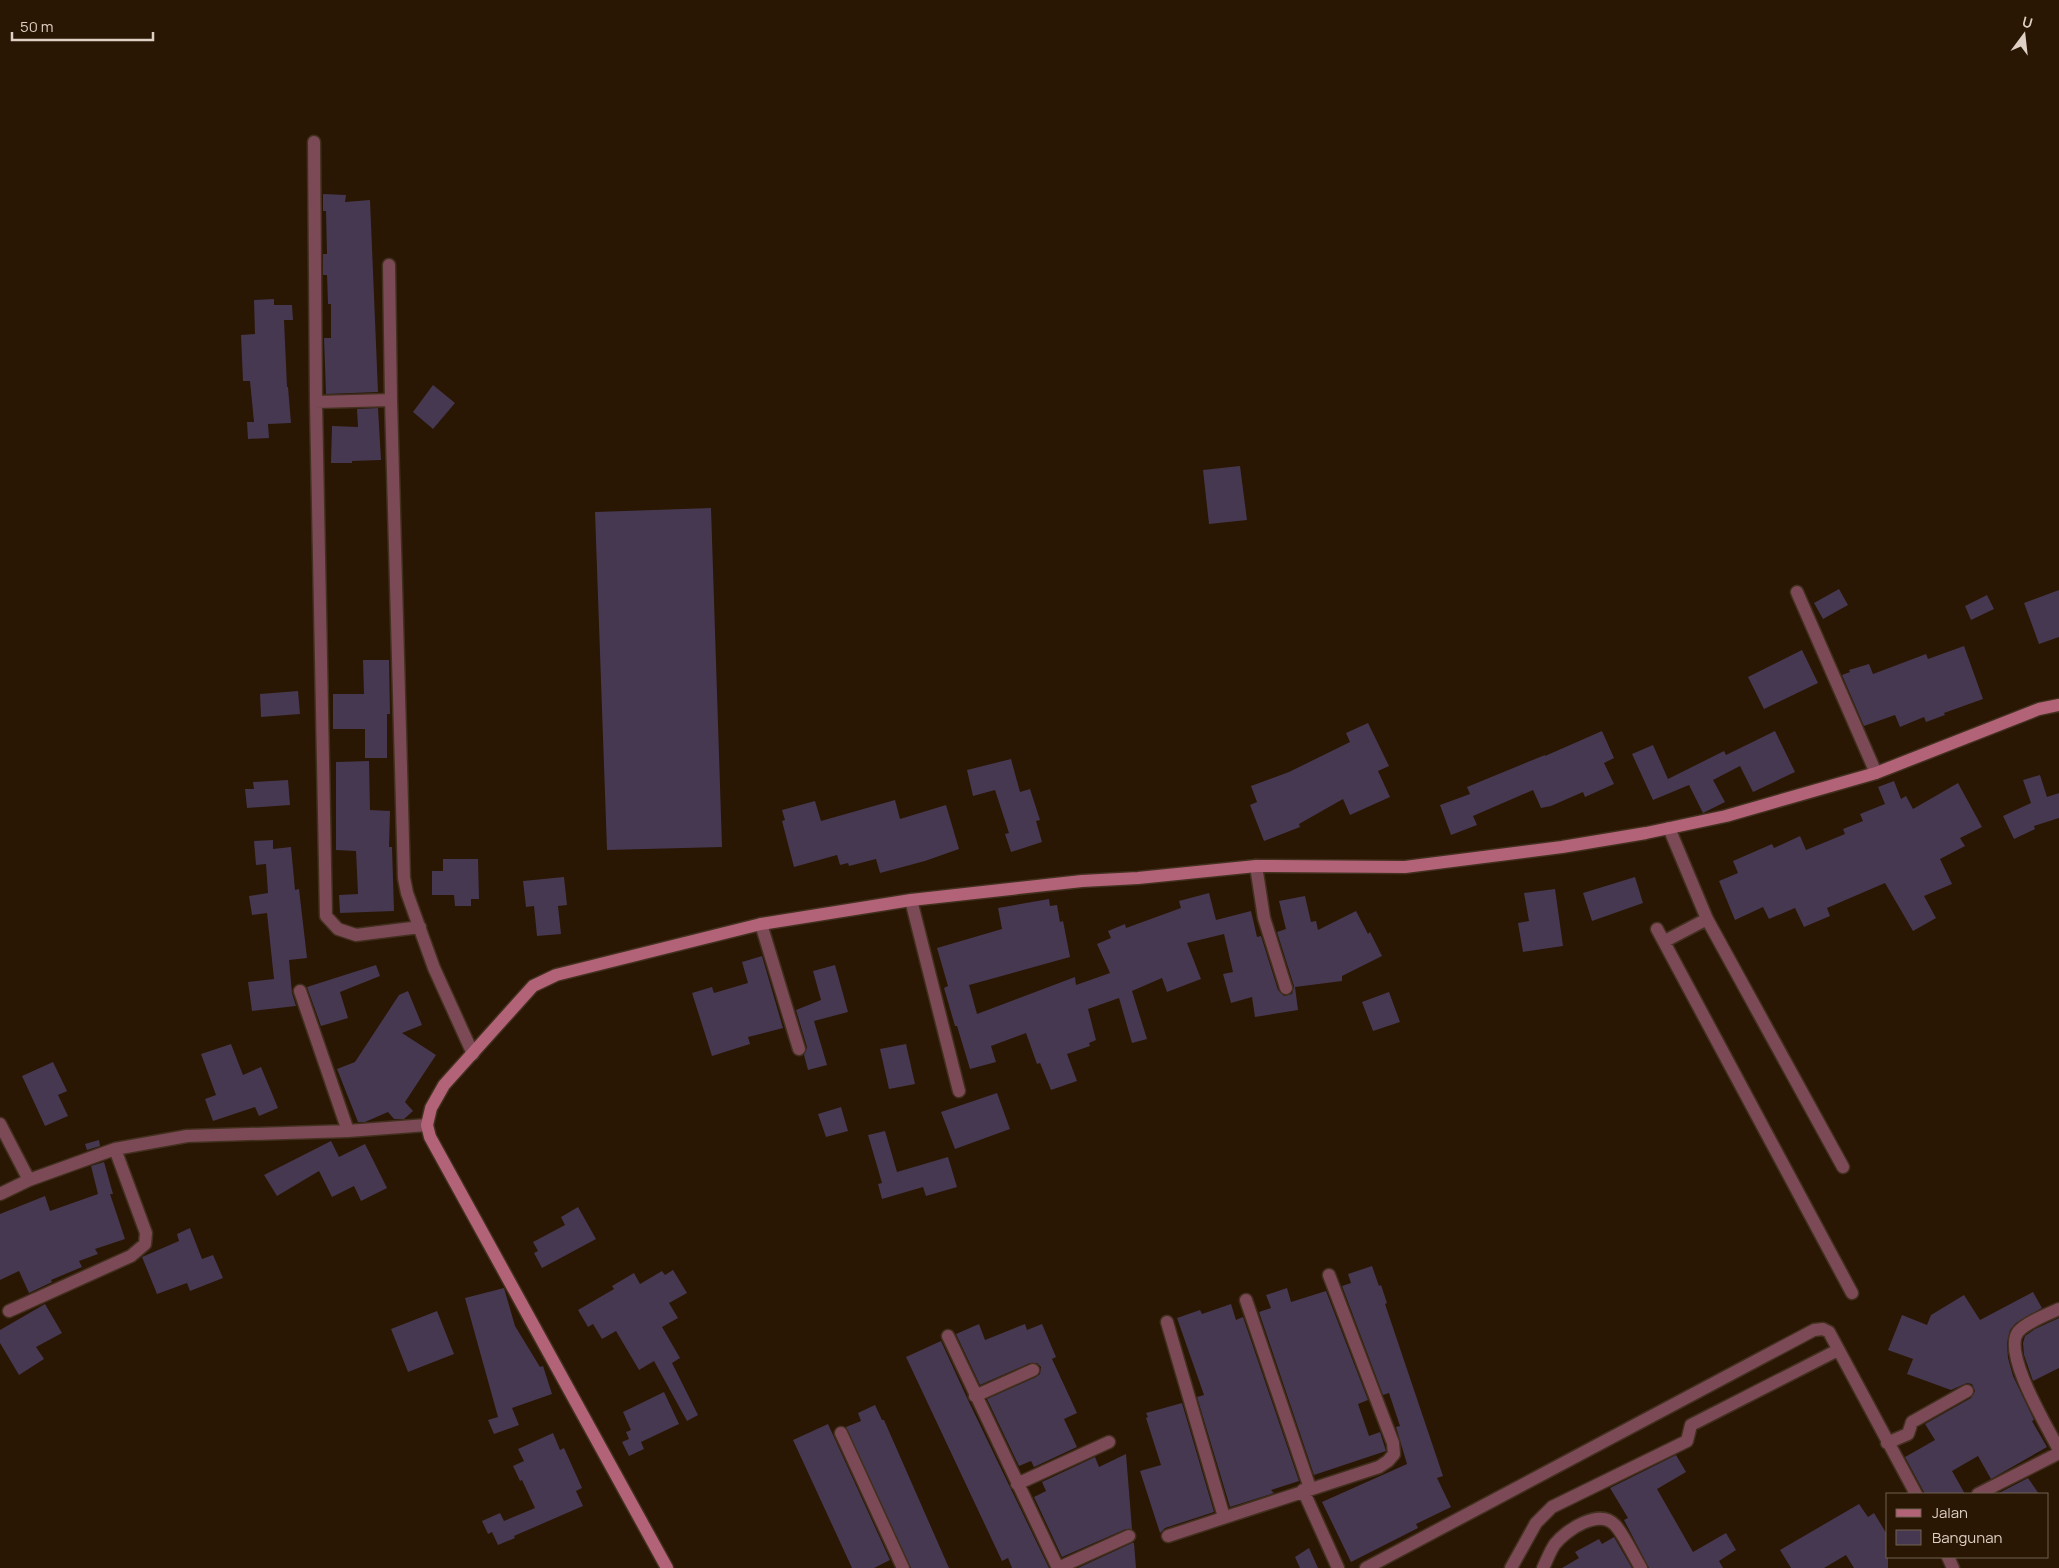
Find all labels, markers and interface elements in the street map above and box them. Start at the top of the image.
scale bar [12,10,154,42]
north arrow [1999,10,2049,60]
text: U [2020,11,2035,32]
text: 50 m [20,16,54,37]
legend [1886,1493,2049,1558]
text: Jalan [1932,1502,1968,1523]
text: Bangunan [1932,1527,2002,1548]

